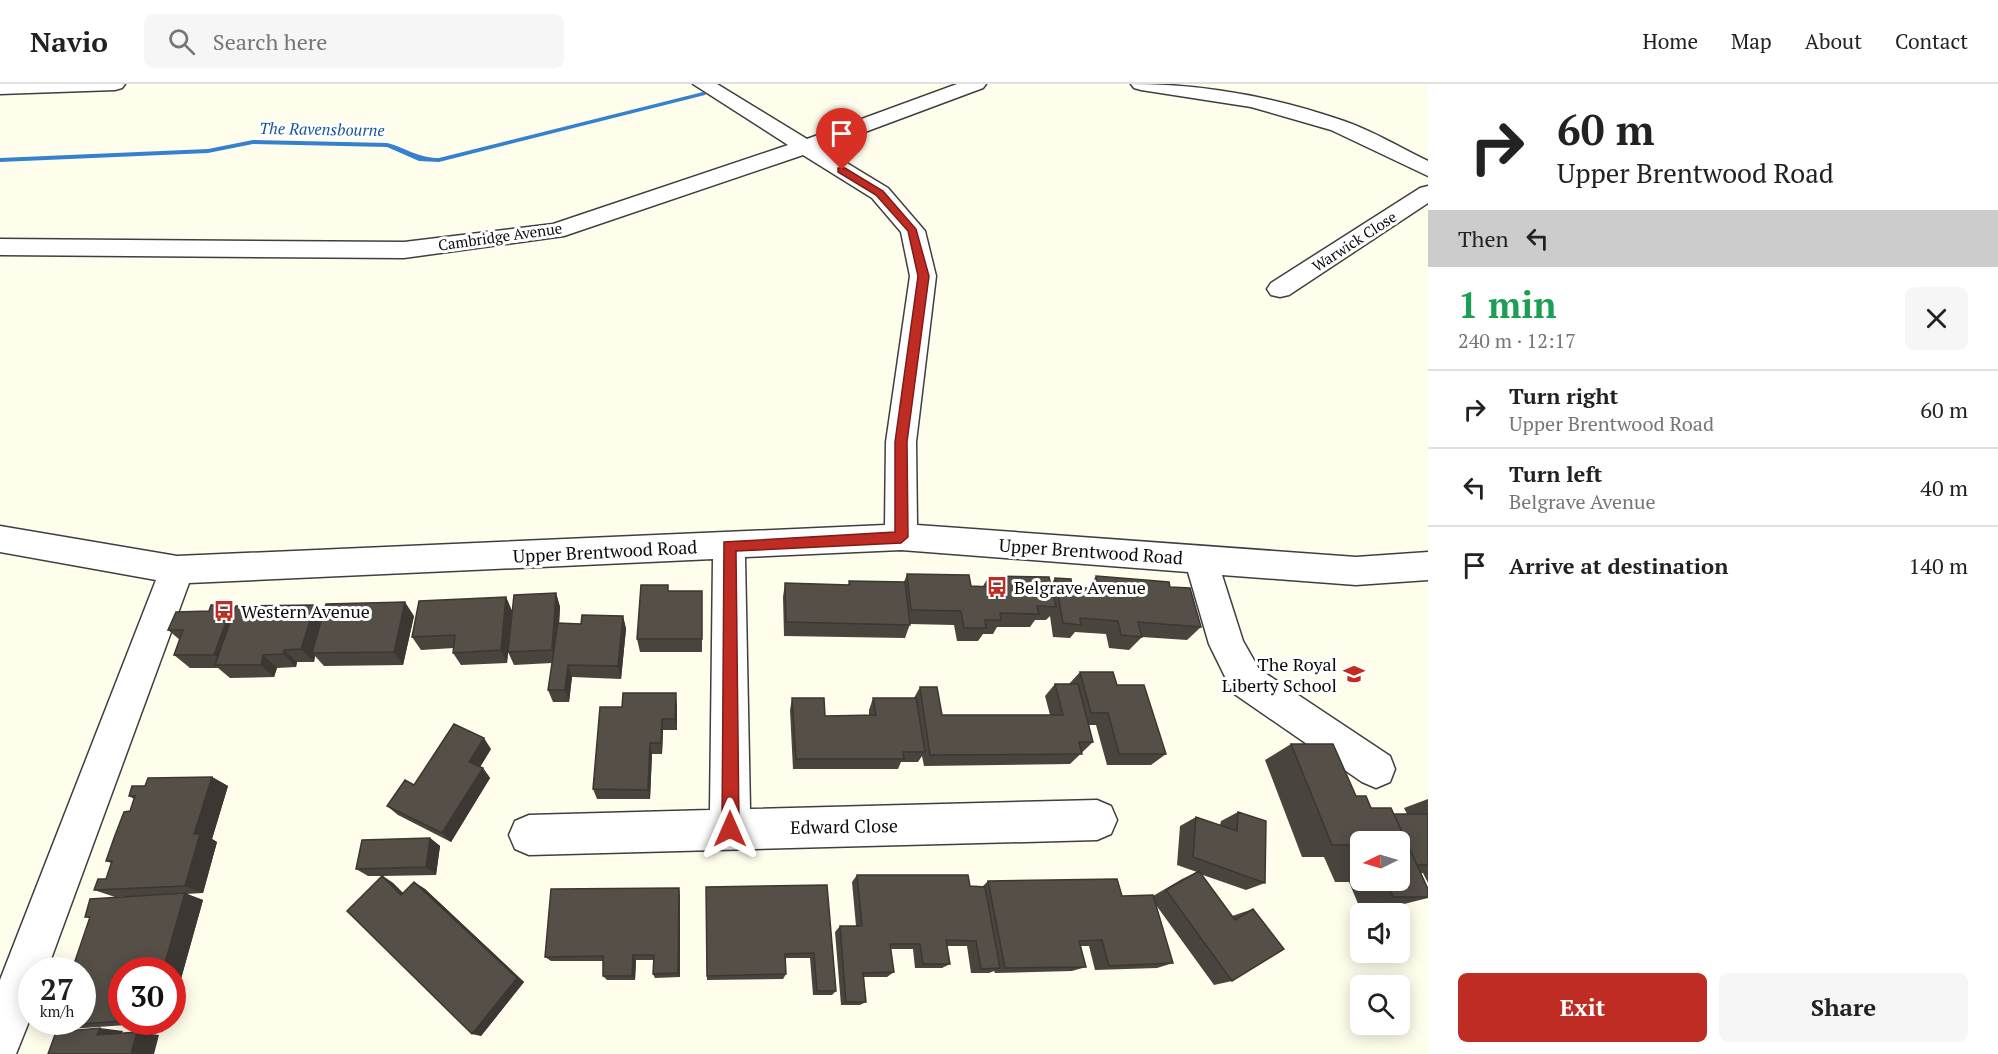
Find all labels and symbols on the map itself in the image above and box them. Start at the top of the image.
pin [816,108,867,170]
water label: The Ravensbourne [259,117,385,141]
street label: Warwick Close [1308,206,1400,276]
street label: Cambridge Avenue [437,217,563,255]
street label: Upper Brentwood Road [998,533,1184,569]
street label: Upper Brentwood Road [512,534,698,568]
bus stop icon: Belgrave Avenue [985,575,1009,599]
place label: Belgrave Avenue [1014,575,1146,599]
bus stop icon: Western Avenue [212,599,236,623]
place label: Western Avenue [241,599,370,623]
place label: The Royal Liberty School [1222,652,1337,697]
school or university icon: The Royal Liberty School [1342,662,1366,686]
position arrow [698,797,762,861]
street label: Edward Close [790,813,898,839]
north arrow [1350,831,1410,891]
speed limit sign: 30 [108,957,186,1035]

